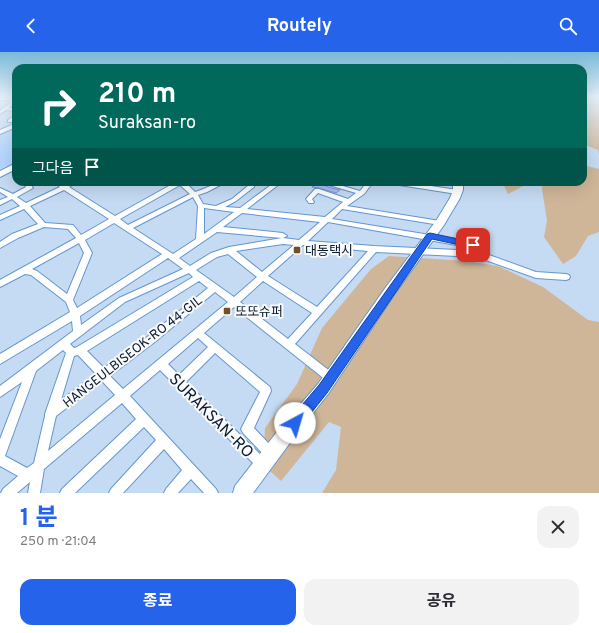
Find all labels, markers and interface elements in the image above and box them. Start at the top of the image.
icon: back [20,15,42,37]
text: Routely [267,15,332,38]
icon: search [557,15,579,37]
text: 210 m [98,77,176,113]
icon: right [32,80,84,132]
text: Suraksan-ro [98,112,196,135]
icon: arrive [81,156,103,178]
text: 그다음 [32,160,73,179]
pin [456,228,490,262]
icon: arrive [462,234,484,256]
place label: 대동택시 [305,244,353,260]
marker: 대동택시 [292,245,302,255]
street label: HANGEULBISEOK-RO 44-GIL [60,293,206,412]
place label: 또또슈퍼 [235,305,283,321]
marker: 또또슈퍼 [222,306,232,316]
street label: SURAKSAN-RO [164,370,257,463]
position arrow [274,402,316,444]
text: 1 분 [20,504,58,534]
button: close [537,506,579,548]
text: 250 m · 21:04 [20,534,97,550]
button: 종료 [20,579,296,625]
button: 공유 [304,579,579,625]

